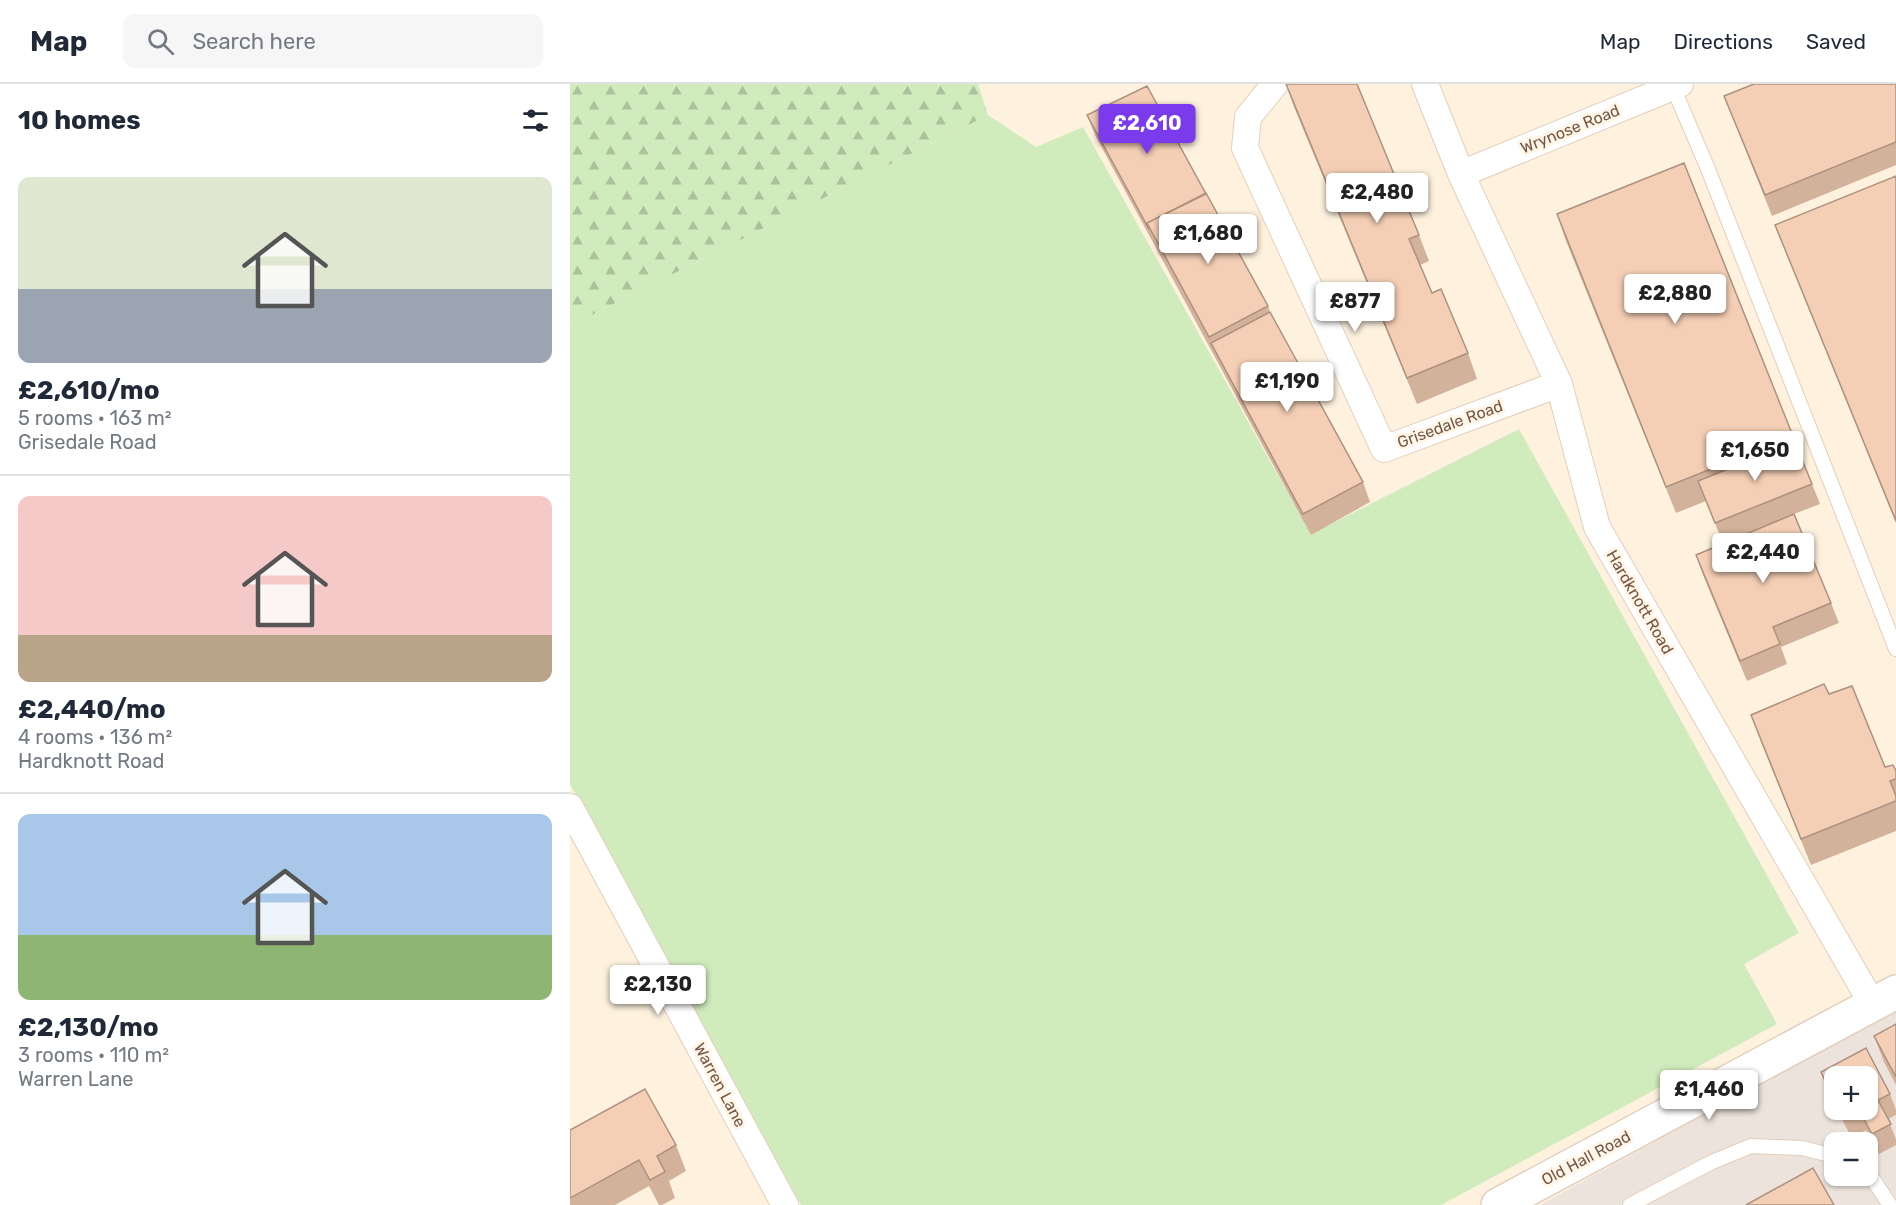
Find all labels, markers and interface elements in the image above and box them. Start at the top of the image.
search box [123,14,543,68]
text: Map [30,25,87,58]
icon: search [144,25,177,58]
text: Search here [192,28,316,55]
text: Map [1600,29,1641,54]
text: Directions [1674,29,1773,54]
text: Saved [1806,29,1866,54]
street label: Wrynose Road [1518,100,1622,158]
icon: filters [519,104,552,137]
pin: £2,610 [1098,104,1196,155]
text: 10 homes [18,105,141,136]
text: £2,610 [1112,111,1182,135]
pin: £2,480 [1328,173,1426,224]
text: £2,480 [1340,180,1414,204]
pin: £1,680 [1159,214,1257,265]
icon: home [231,216,339,324]
text: £1,680 [1173,221,1243,245]
pin: £2,880 [1626,274,1724,325]
text: £2,880 [1638,281,1712,305]
pin: £877 [1319,282,1391,333]
text: £877 [1330,289,1380,313]
pin: £1,190 [1238,362,1336,413]
text: £1,190 [1255,369,1319,393]
text: £2,610/mo [18,375,160,406]
street label: Grisedale Road [1395,396,1505,452]
text: 5 rooms · 163 m² [18,406,172,430]
text: Grisedale Road [18,430,157,454]
pin: £1,650 [1706,431,1804,482]
text: £1,650 [1720,438,1790,462]
pin: £2,440 [1714,533,1812,584]
icon: home [231,535,339,643]
text: £2,440 [1726,540,1800,564]
street label: Hardknott Road [1602,547,1678,657]
text: £2,440/mo [18,694,166,725]
text: 4 rooms · 136 m² [18,725,172,749]
text: Hardknott Road [18,749,164,773]
icon: home [231,853,339,961]
pin: £2,130 [609,965,707,1016]
text: £2,130 [624,972,692,996]
text: £2,130/mo [18,1012,159,1043]
street label: Warren Lane [690,1040,750,1130]
text: 3 rooms · 110 m² [18,1043,169,1067]
map controls [1824,1066,1878,1186]
button: + [1824,1066,1878,1120]
text: Warren Lane [18,1067,133,1091]
pin: £1,460 [1660,1070,1758,1121]
text: £1,460 [1674,1077,1744,1101]
street label: Old Hall Road [1538,1127,1634,1189]
button: − [1824,1132,1878,1186]

